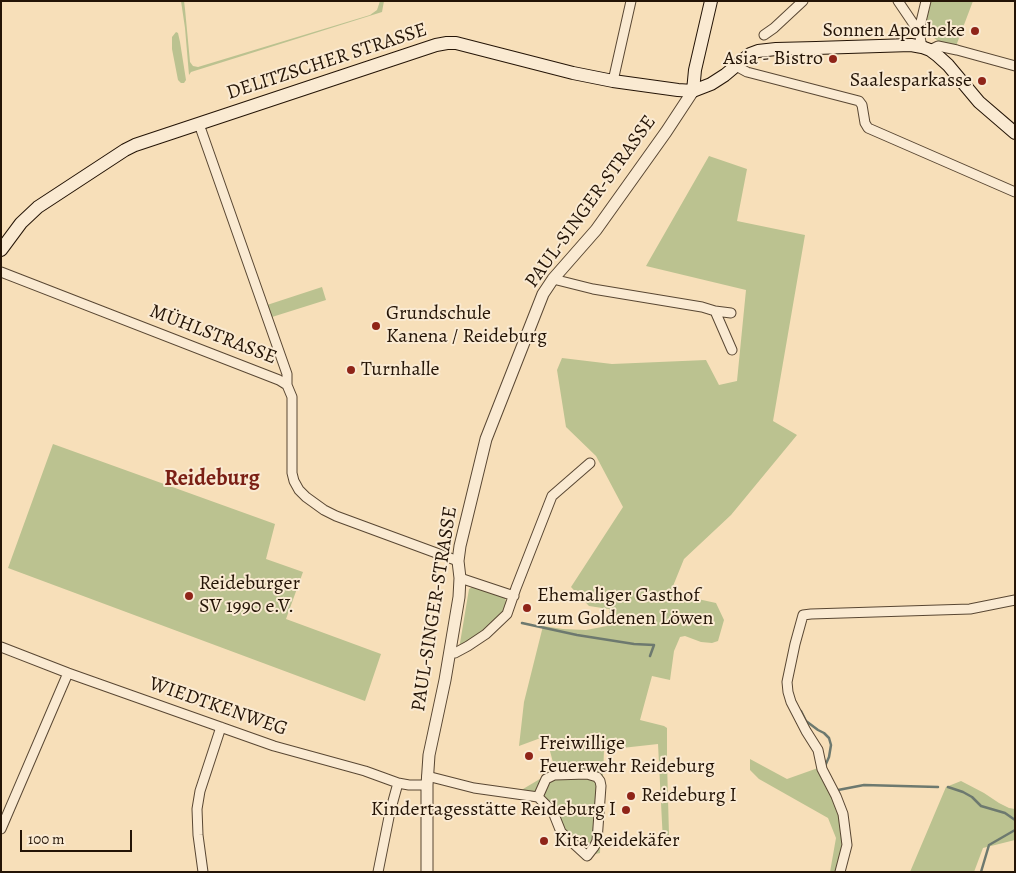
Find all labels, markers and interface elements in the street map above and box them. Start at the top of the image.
street label: DELITZSCHER STRASSE [224,18,430,106]
place label: Sonnen Apotheke [823,19,965,43]
marker: Sonnen Apotheke [969,25,981,37]
place label: Asia - Bistro [723,47,823,71]
marker: Asia - Bistro [827,53,839,65]
place label: Saalesparkasse [850,69,972,93]
marker: Saalesparkasse [976,75,988,87]
street label: PAUL-SINGER-STRASSE [520,111,662,293]
street label: MÜHLSTRASSE [146,300,280,370]
place label: Grundschule Kanena / Reideburg [386,302,547,349]
marker: Grundschule Kanena / Reideburg [370,320,382,332]
place label: Turnhalle [361,358,439,382]
marker: Turnhalle [345,364,357,376]
district label: Reideburg [164,467,260,493]
street label: PAUL-SINGER-STRASSE [407,505,463,713]
place label: Reideburger SV 1990 e.V. [199,572,300,619]
place label: Ehemaliger Gasthof zum Goldenen Löwen [537,584,713,631]
marker: Reideburger SV 1990 e.V. [183,590,195,602]
marker: Ehemaliger Gasthof zum Goldenen Löwen [521,602,533,614]
street label: WIEDTKENWEG [146,672,290,742]
place label: Freiwillige Feuerwehr Reideburg [539,732,715,779]
marker: Freiwillige Feuerwehr Reideburg [523,750,535,762]
place label: Reideburg I [641,784,737,808]
marker: Reideburg I [625,790,637,802]
place label: Kindertagesstätte Reideburg I [371,798,616,822]
marker: Kindertagesstätte Reideburg I [620,804,632,816]
scale bar [22,820,135,852]
text: 100 m [28,829,65,849]
place label: Kita Reidekäfer [554,829,680,853]
marker: Kita Reidekäfer [538,835,550,847]

